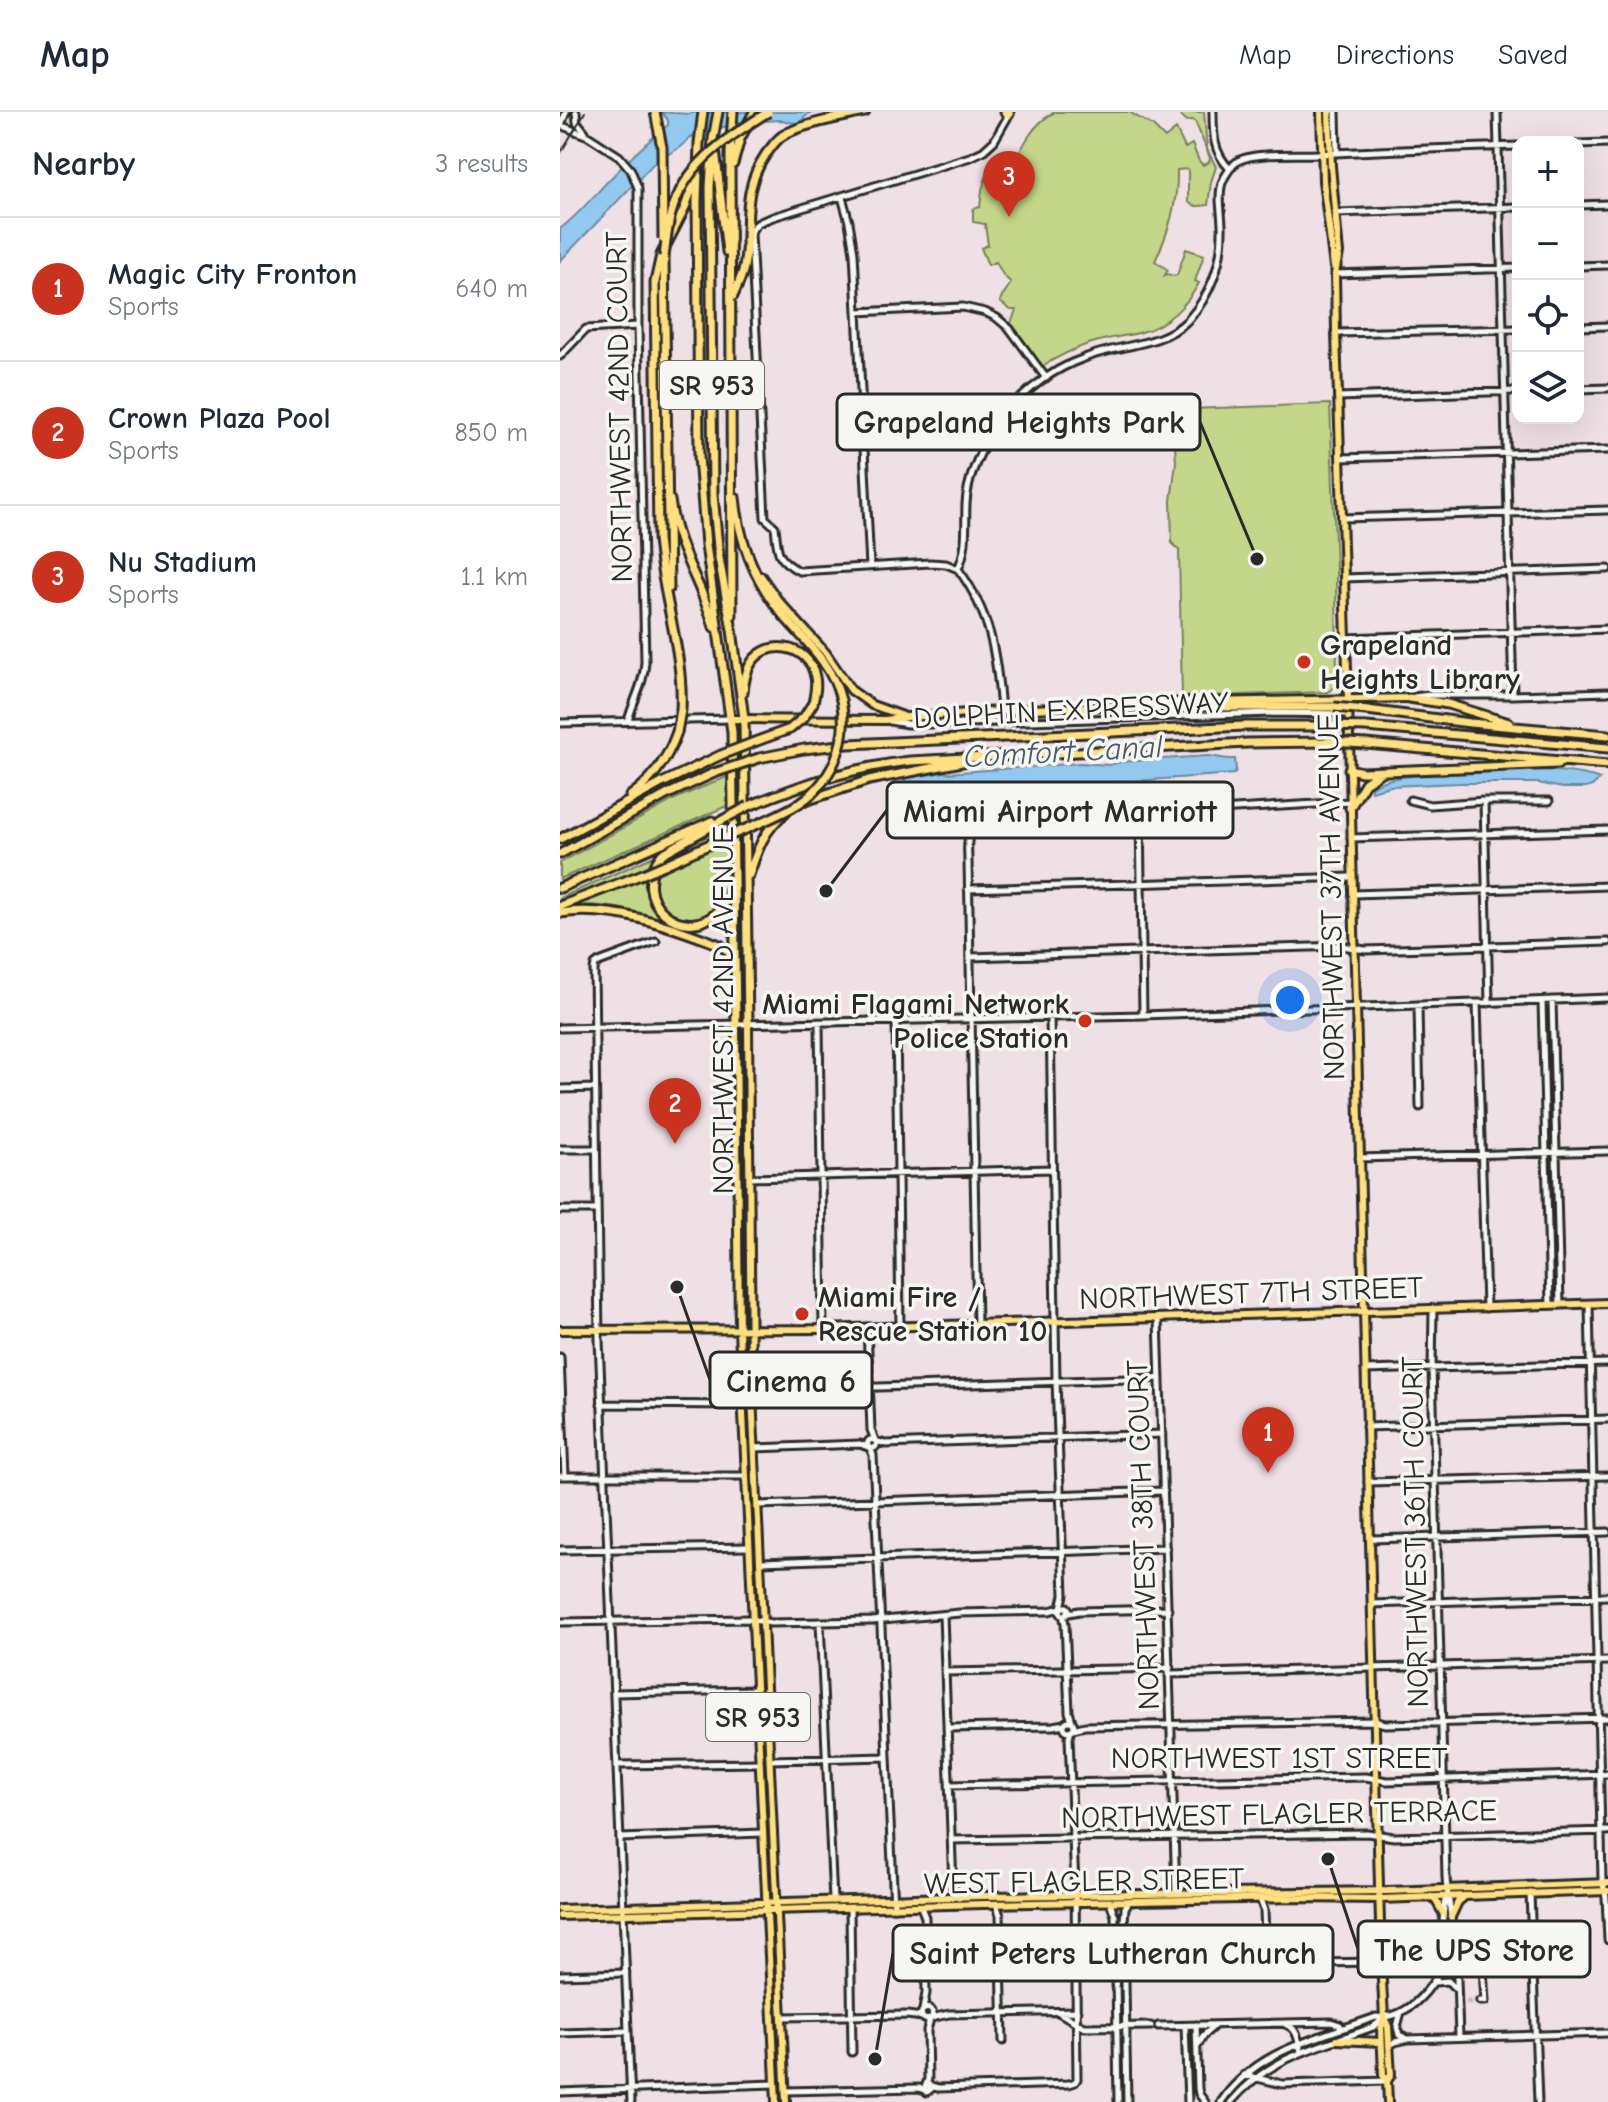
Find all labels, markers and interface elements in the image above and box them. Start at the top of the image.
text: Map [40,33,110,77]
text: Map [1239,39,1292,71]
text: Directions [1336,39,1454,71]
text: Saved [1498,39,1568,71]
map controls [1512,136,1584,424]
button: + [1512,136,1584,208]
text: Nearby [32,144,135,184]
text: 3 results [435,149,528,179]
pin: 3 [983,151,1035,217]
button: − [1512,208,1584,280]
street label: NORTHWEST 42ND COURT [599,231,640,583]
text: Magic City Fronton [108,257,357,292]
text: 1 [53,274,63,304]
text: 640 m [455,274,528,304]
button: locate [1512,280,1584,352]
text: Sports [108,292,179,322]
button: layers [1512,352,1584,424]
road number: SR 953 [660,361,764,409]
callout: Grapeland Heights Park [837,394,1200,450]
text: Crown Plaza Pool [108,401,331,436]
text: Grapeland Heights Park [853,404,1185,441]
text: 2 [52,418,64,448]
text: 850 m [454,418,528,448]
text: Sports [108,436,179,466]
text: Nu Stadium [108,545,257,580]
text: 3 [52,562,64,592]
text: 1.1 km [461,562,528,592]
text: Sports [108,580,179,610]
place label: Grapeland Heights Library [1320,628,1520,697]
marker: Grapeland Heights Library [1295,653,1313,671]
street label: DOLPHIN EXPRESSWAY [913,685,1230,736]
street label: NORTHWEST 37TH AVENUE [1311,714,1352,1080]
water label: Comfort Canal [963,728,1164,775]
callout: Miami Airport Marriott [887,782,1233,838]
text: Miami Airport Marriott [903,793,1217,830]
street label: NORTHWEST 42ND AVENUE [706,826,741,1194]
your location [1270,980,1310,1020]
place label: Miami Flagami Network Police Station [762,987,1069,1056]
marker: Miami Flagami Network Police Station [1076,1012,1094,1030]
pin: 2 [649,1078,701,1144]
street label: NORTHWEST 7TH STREET [1078,1270,1424,1317]
place label: Miami Fire / Rescue Station 10 [818,1280,1047,1349]
marker: Miami Fire / Rescue Station 10 [793,1305,811,1323]
callout: Cinema 6 [710,1352,872,1408]
street label: NORTHWEST 36TH COURT [1395,1356,1436,1708]
street label: NORTHWEST 38TH COURT [1120,1359,1167,1711]
text: Cinema 6 [726,1363,856,1400]
pin: 1 [1242,1407,1294,1473]
road number: SR 953 [706,1693,810,1741]
street label: NORTHWEST 1ST STREET [1111,1741,1448,1776]
street label: NORTHWEST FLAGLER TERRACE [1061,1793,1497,1836]
street label: WEST FLAGLER STREET [924,1861,1245,1902]
callout: The UPS Store [1358,1921,1590,1977]
callout: Saint Peters Lutheran Church [893,1925,1333,1981]
text: The UPS Store [1374,1932,1574,1969]
text: Saint Peters Lutheran Church [909,1935,1317,1972]

